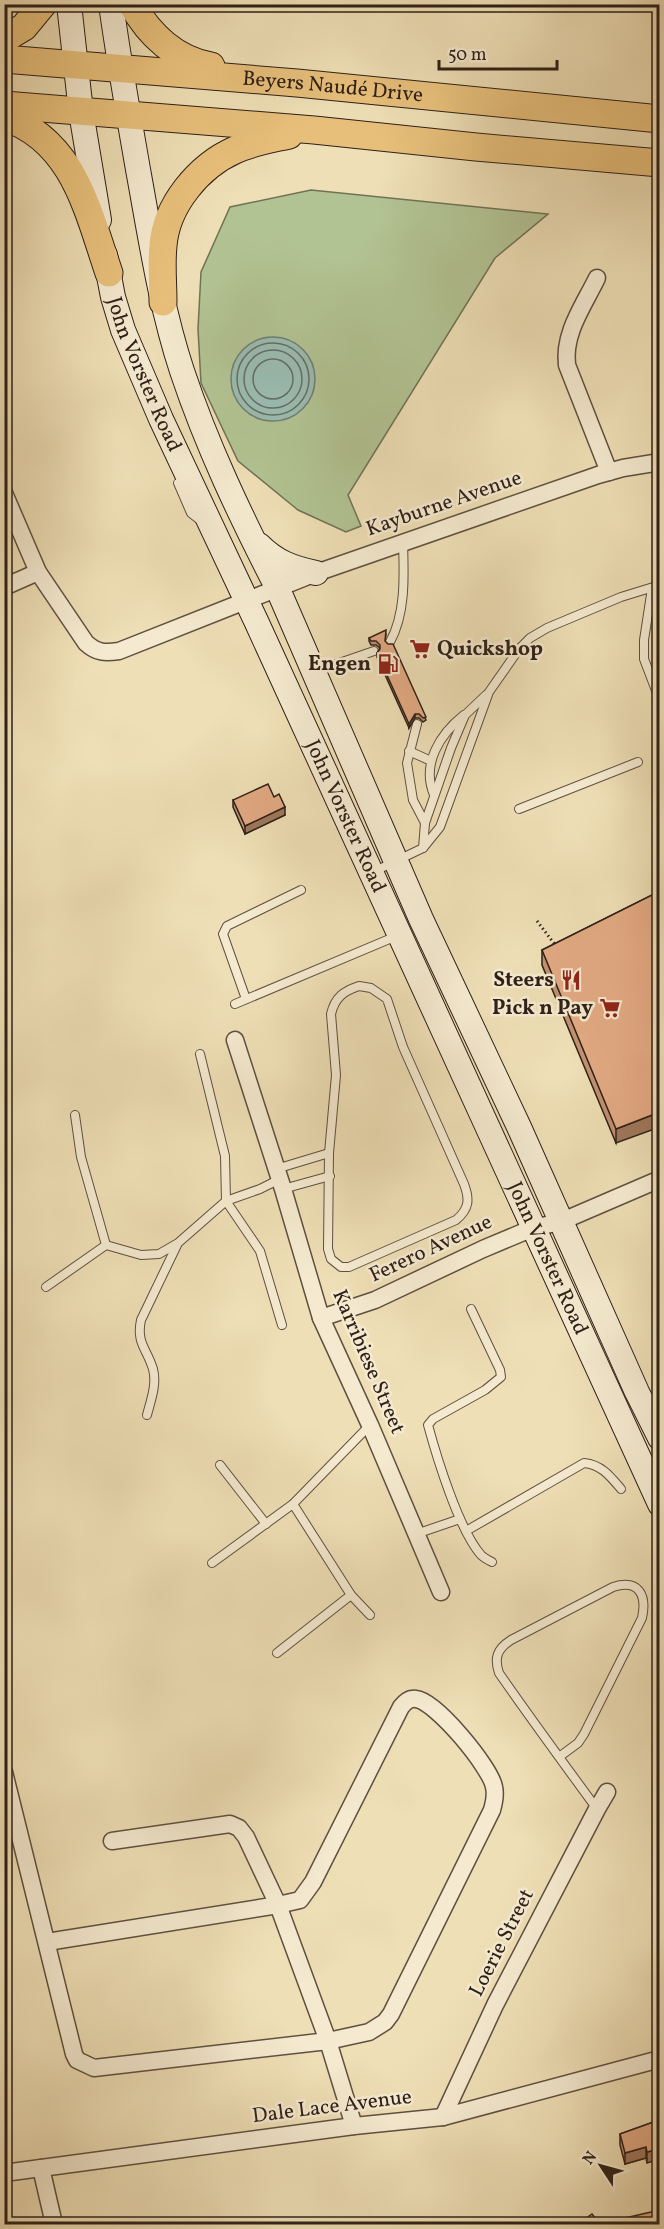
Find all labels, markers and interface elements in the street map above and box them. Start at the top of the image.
scale bar [439,33,558,71]
text: 50 m [448,43,487,68]
street label: Beyers Naudé Drive [241,64,425,110]
street label: John Vorster Road [99,293,189,457]
street label: Kayburne Avenue [362,464,526,544]
place label: Quickshop [437,635,543,664]
supermarket icon: Quickshop [408,637,432,661]
place label: Engen [308,650,371,679]
fuel station icon: Engen [376,652,400,676]
street label: John Vorster Road [298,735,393,898]
place label: Steers [493,966,554,995]
restaurant icon: Steers [559,968,583,992]
place label: Pick n Pay [492,994,593,1023]
supermarket icon: Pick n Pay [598,996,622,1020]
street label: John Vorster Road [500,1177,595,1340]
street label: Ferero Avenue [365,1208,497,1290]
street label: Karribiese Street [324,1285,412,1439]
street label: Loerie Street [462,1884,542,2002]
street label: Dale Lace Avenue [250,2083,414,2131]
north arrow [571,2136,631,2196]
text: N [578,2147,603,2170]

